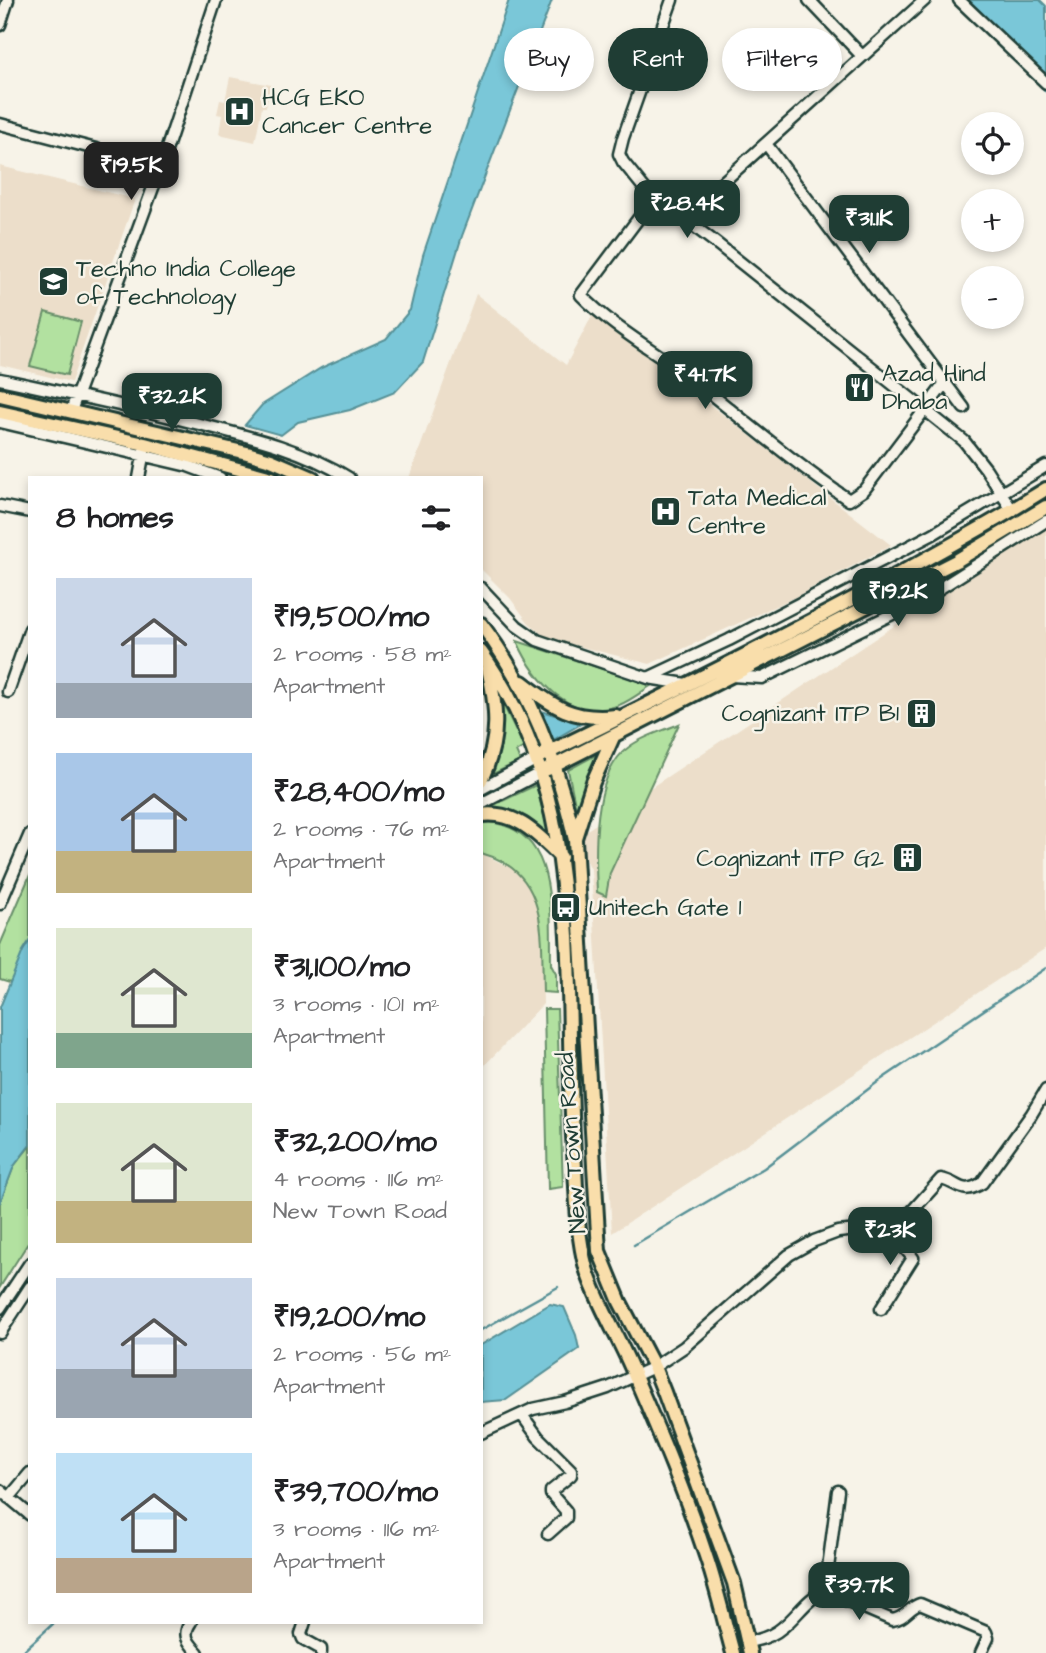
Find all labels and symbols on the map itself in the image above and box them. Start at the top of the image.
place label: HCG EKO Cancer Centre [262,81,432,143]
hospital icon: HCG EKO Cancer Centre [222,94,256,128]
pin: ₹19.5K [74,142,188,202]
pin: ₹28.4K [630,180,744,240]
pin: ₹31.1K [812,196,926,255]
place label: Techno India College of Technology [76,252,296,315]
school or university icon: Techno India College of Technology [36,265,70,299]
pin: ₹41.7K [648,352,762,411]
place label: Azad Hind Dhaba [882,357,986,419]
restaurant icon: Azad Hind Dhaba [842,370,876,404]
pin: ₹32.2K [115,374,229,433]
place label: Tata Medical Centre [688,481,827,543]
hospital icon: Tata Medical Centre [648,494,682,528]
pin: ₹19.2K [841,568,955,628]
building icon: Cognizant ITP B1 [905,696,939,730]
place label: Cognizant ITP B1 [721,697,899,732]
building icon: Cognizant ITP G2 [890,841,924,875]
place label: Cognizant ITP G2 [696,842,884,877]
bus stop icon: Unitech Gate 1 [549,890,583,924]
place label: Unitech Gate 1 [589,891,742,925]
street label: New Town Road [549,1051,595,1235]
pin: ₹23K [849,1208,931,1267]
pin: ₹39.7K [802,1562,916,1622]

